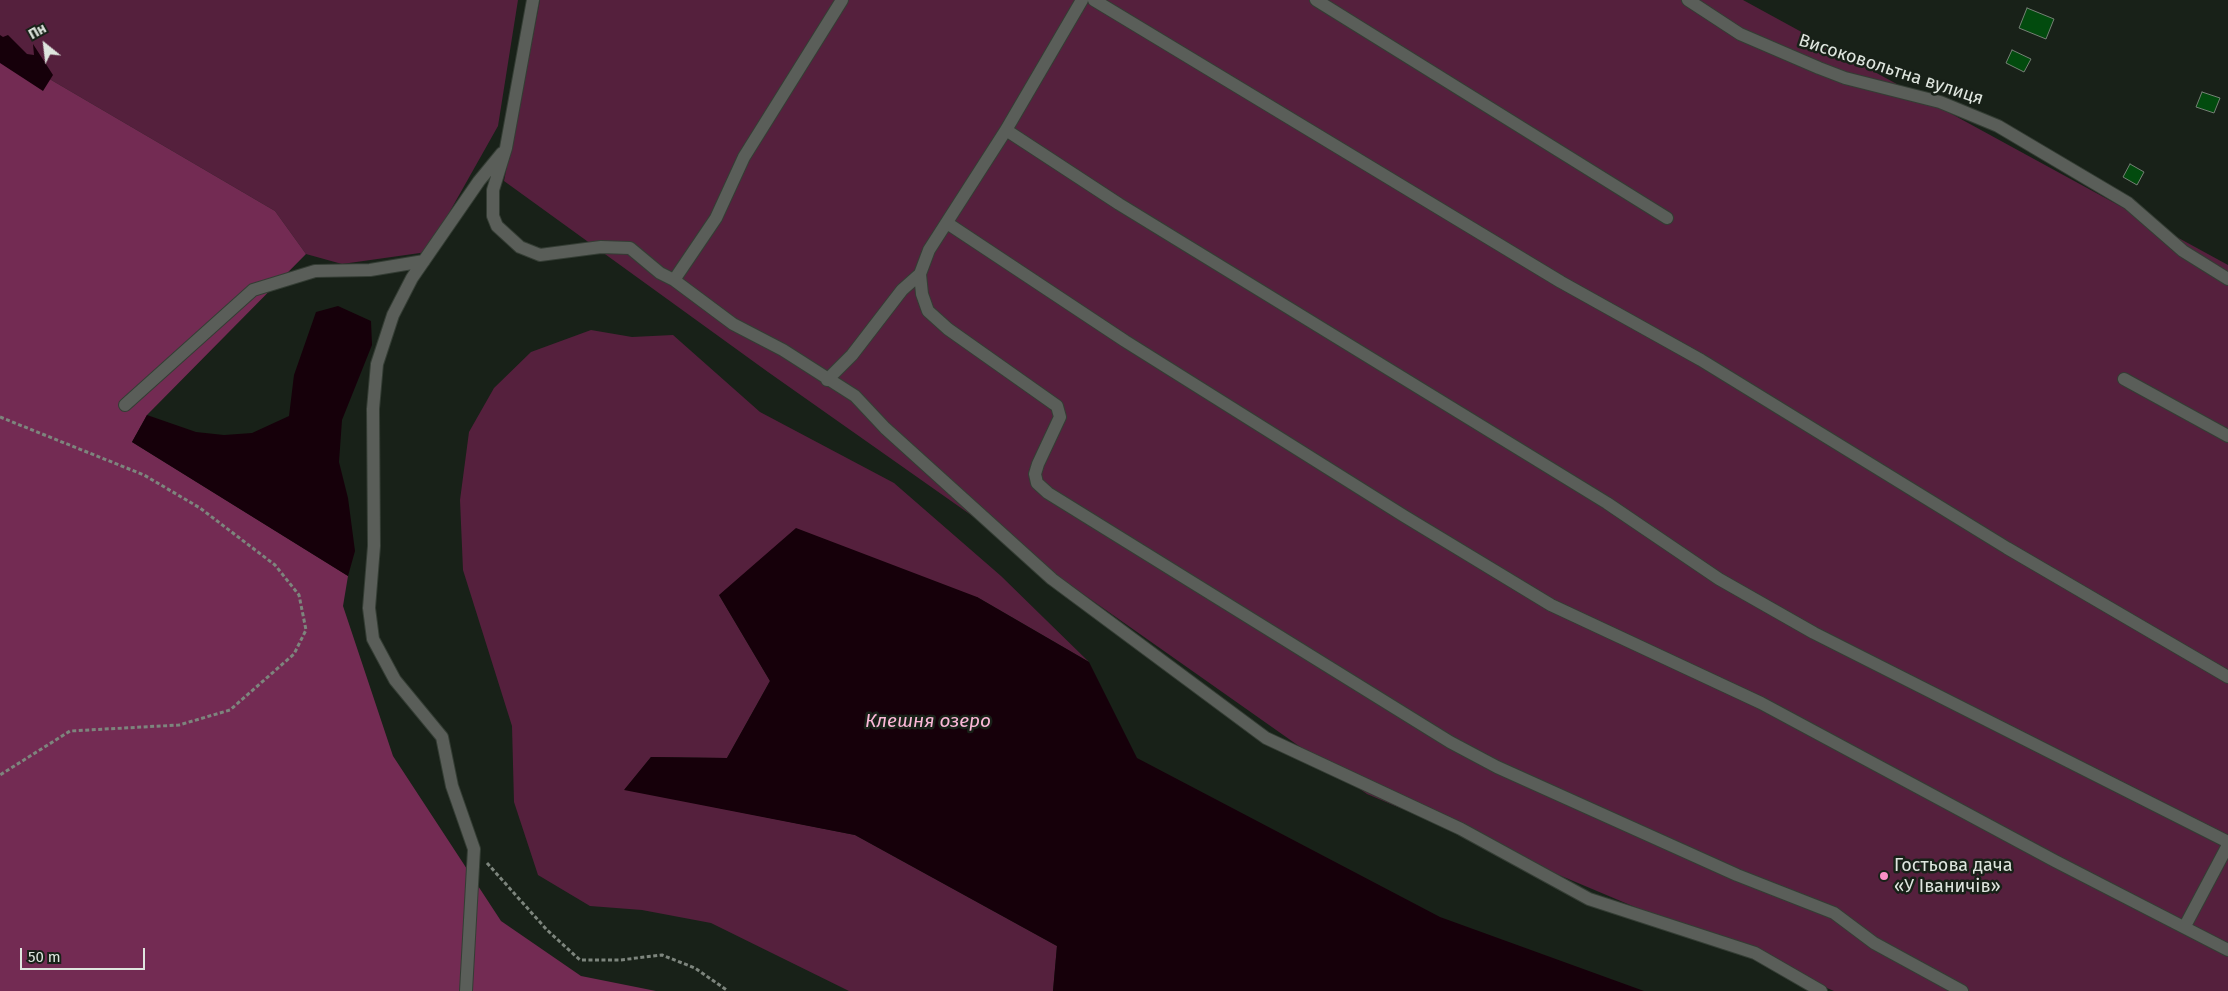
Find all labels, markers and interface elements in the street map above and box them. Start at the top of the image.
north arrow [20,20,70,70]
text: Пн [26,20,49,43]
street label: Високовольтна вулиця [1796,30,1986,110]
water label: Клешня озеро [865,711,991,733]
place label: Гостьова дача «У Іваничів» [1894,855,2012,898]
marker: Гостьова дача «У Іваничів» [1878,870,1890,882]
scale bar [22,938,148,970]
text: 50 m [28,948,61,966]

